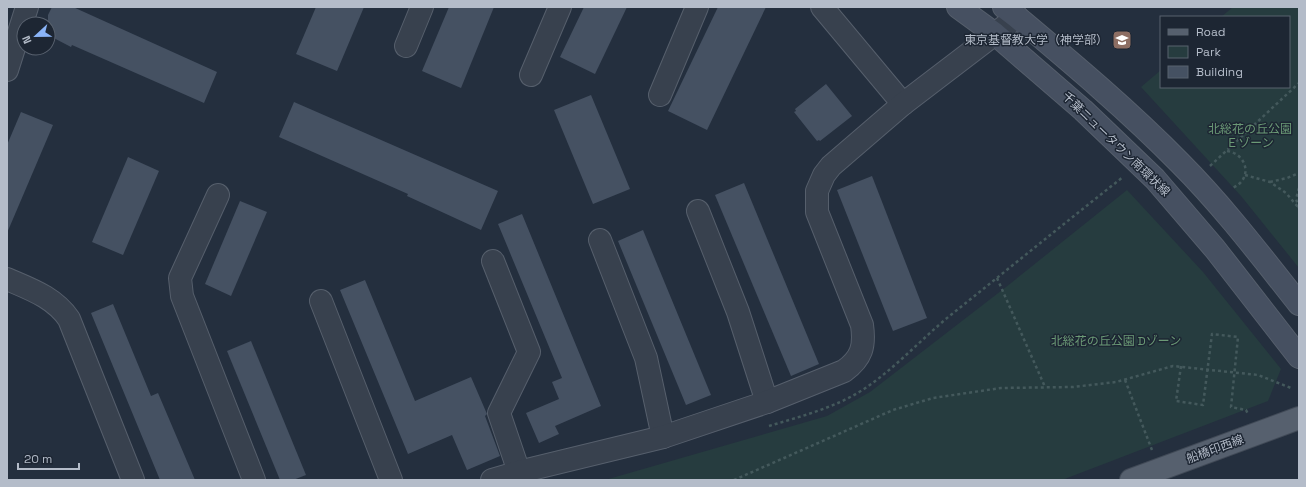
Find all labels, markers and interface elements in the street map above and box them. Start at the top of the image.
north arrow [16,16,56,56]
legend [1160,16,1290,88]
text: Road [1196,24,1225,40]
school or university icon: 東京基督教大学（神学部） [1111,29,1133,51]
place label: 東京基督教大学（神学部） [964,32,1108,48]
text: N [19,34,35,46]
text: Park [1196,44,1221,60]
text: Building [1196,64,1243,80]
street label: 千葉ニュータウン南環状線 [1059,88,1173,200]
park label: 北総花の丘公園 Ｅゾーン [1208,121,1292,151]
park label: 北総花の丘公園 Dゾーン [1051,333,1181,349]
street label: 船橋印西線 [1184,431,1246,467]
scale bar [18,445,79,471]
text: 20 m [24,451,52,467]

